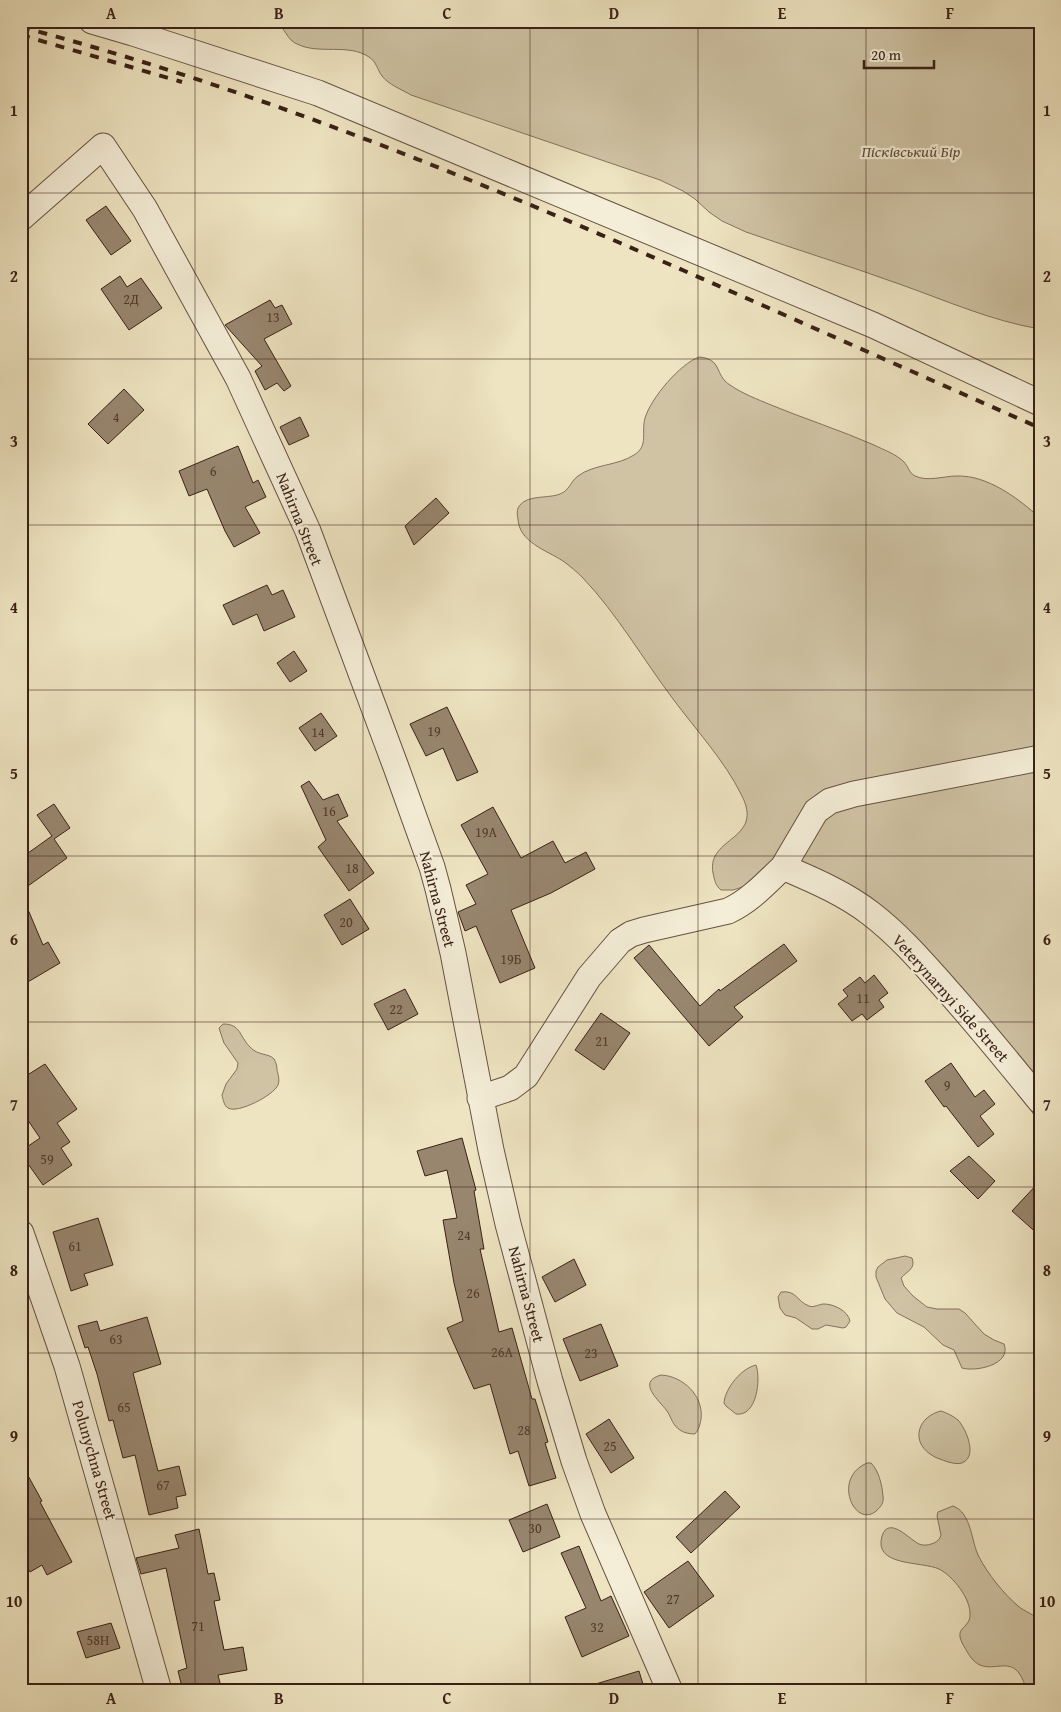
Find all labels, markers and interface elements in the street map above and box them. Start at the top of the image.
text: A [106,1,117,25]
text: B [274,1,284,25]
text: C [442,1,452,25]
text: D [609,1,619,25]
text: E [778,1,787,25]
text: F [946,1,954,25]
scale bar [864,38,934,70]
text: 20 m [871,44,902,65]
text: 1 [10,98,18,122]
text: 1 [1043,98,1051,122]
park label: Пісківський Бір [861,139,961,163]
text: 2 [10,264,18,288]
text: 2 [1043,264,1051,288]
house number: 2Д [123,289,139,309]
house number: 13 [266,307,280,327]
house number: 4 [113,407,120,427]
text: 3 [10,429,18,453]
text: 3 [1043,429,1051,453]
house number: 6 [210,461,217,481]
street label: Nahirna Street [270,469,330,570]
text: 4 [10,595,18,619]
text: 4 [1043,595,1051,619]
house number: 19 [427,721,441,741]
house number: 14 [311,722,325,742]
text: 5 [10,761,18,785]
text: 5 [1043,761,1051,785]
house number: 16 [322,801,336,821]
house number: 19А [475,822,497,842]
street label: Nahirna Street [414,848,462,950]
house number: 18 [345,858,359,878]
house number: 20 [339,912,353,932]
text: 6 [10,927,18,951]
text: 6 [1043,927,1051,951]
street label: Veterynarnyi Side Street [887,929,1015,1068]
house number: 19Б [500,949,522,969]
house number: 11 [856,988,870,1008]
house number: 22 [389,999,403,1019]
house number: 21 [595,1031,609,1051]
house number: 9 [944,1075,951,1095]
text: 7 [10,1092,18,1116]
text: 7 [1043,1092,1051,1116]
house number: 59 [40,1149,54,1169]
house number: 24 [457,1225,471,1245]
house number: 61 [68,1236,82,1256]
street label: Nahirna Street [503,1243,551,1345]
text: 8 [10,1258,18,1282]
text: 8 [1043,1258,1051,1282]
house number: 26 [466,1283,480,1303]
house number: 63 [109,1329,123,1349]
house number: 26А [491,1342,513,1362]
house number: 23 [584,1343,598,1363]
street label: Polunychna Street [66,1397,124,1523]
house number: 65 [117,1397,131,1417]
house number: 28 [517,1420,531,1440]
text: 9 [10,1424,18,1448]
text: 9 [1043,1424,1051,1448]
house number: 25 [603,1436,617,1456]
house number: 67 [156,1475,170,1495]
house number: 30 [528,1518,542,1538]
text: 10 [6,1589,22,1613]
house number: 27 [666,1589,680,1609]
text: 10 [1039,1589,1055,1613]
house number: 71 [191,1616,205,1636]
house number: 32 [590,1617,604,1637]
house number: 58Н [87,1630,109,1650]
text: A [106,1686,117,1710]
text: B [274,1686,284,1710]
text: C [442,1686,452,1710]
text: D [609,1686,619,1710]
text: E [778,1686,787,1710]
text: F [946,1686,954,1710]

